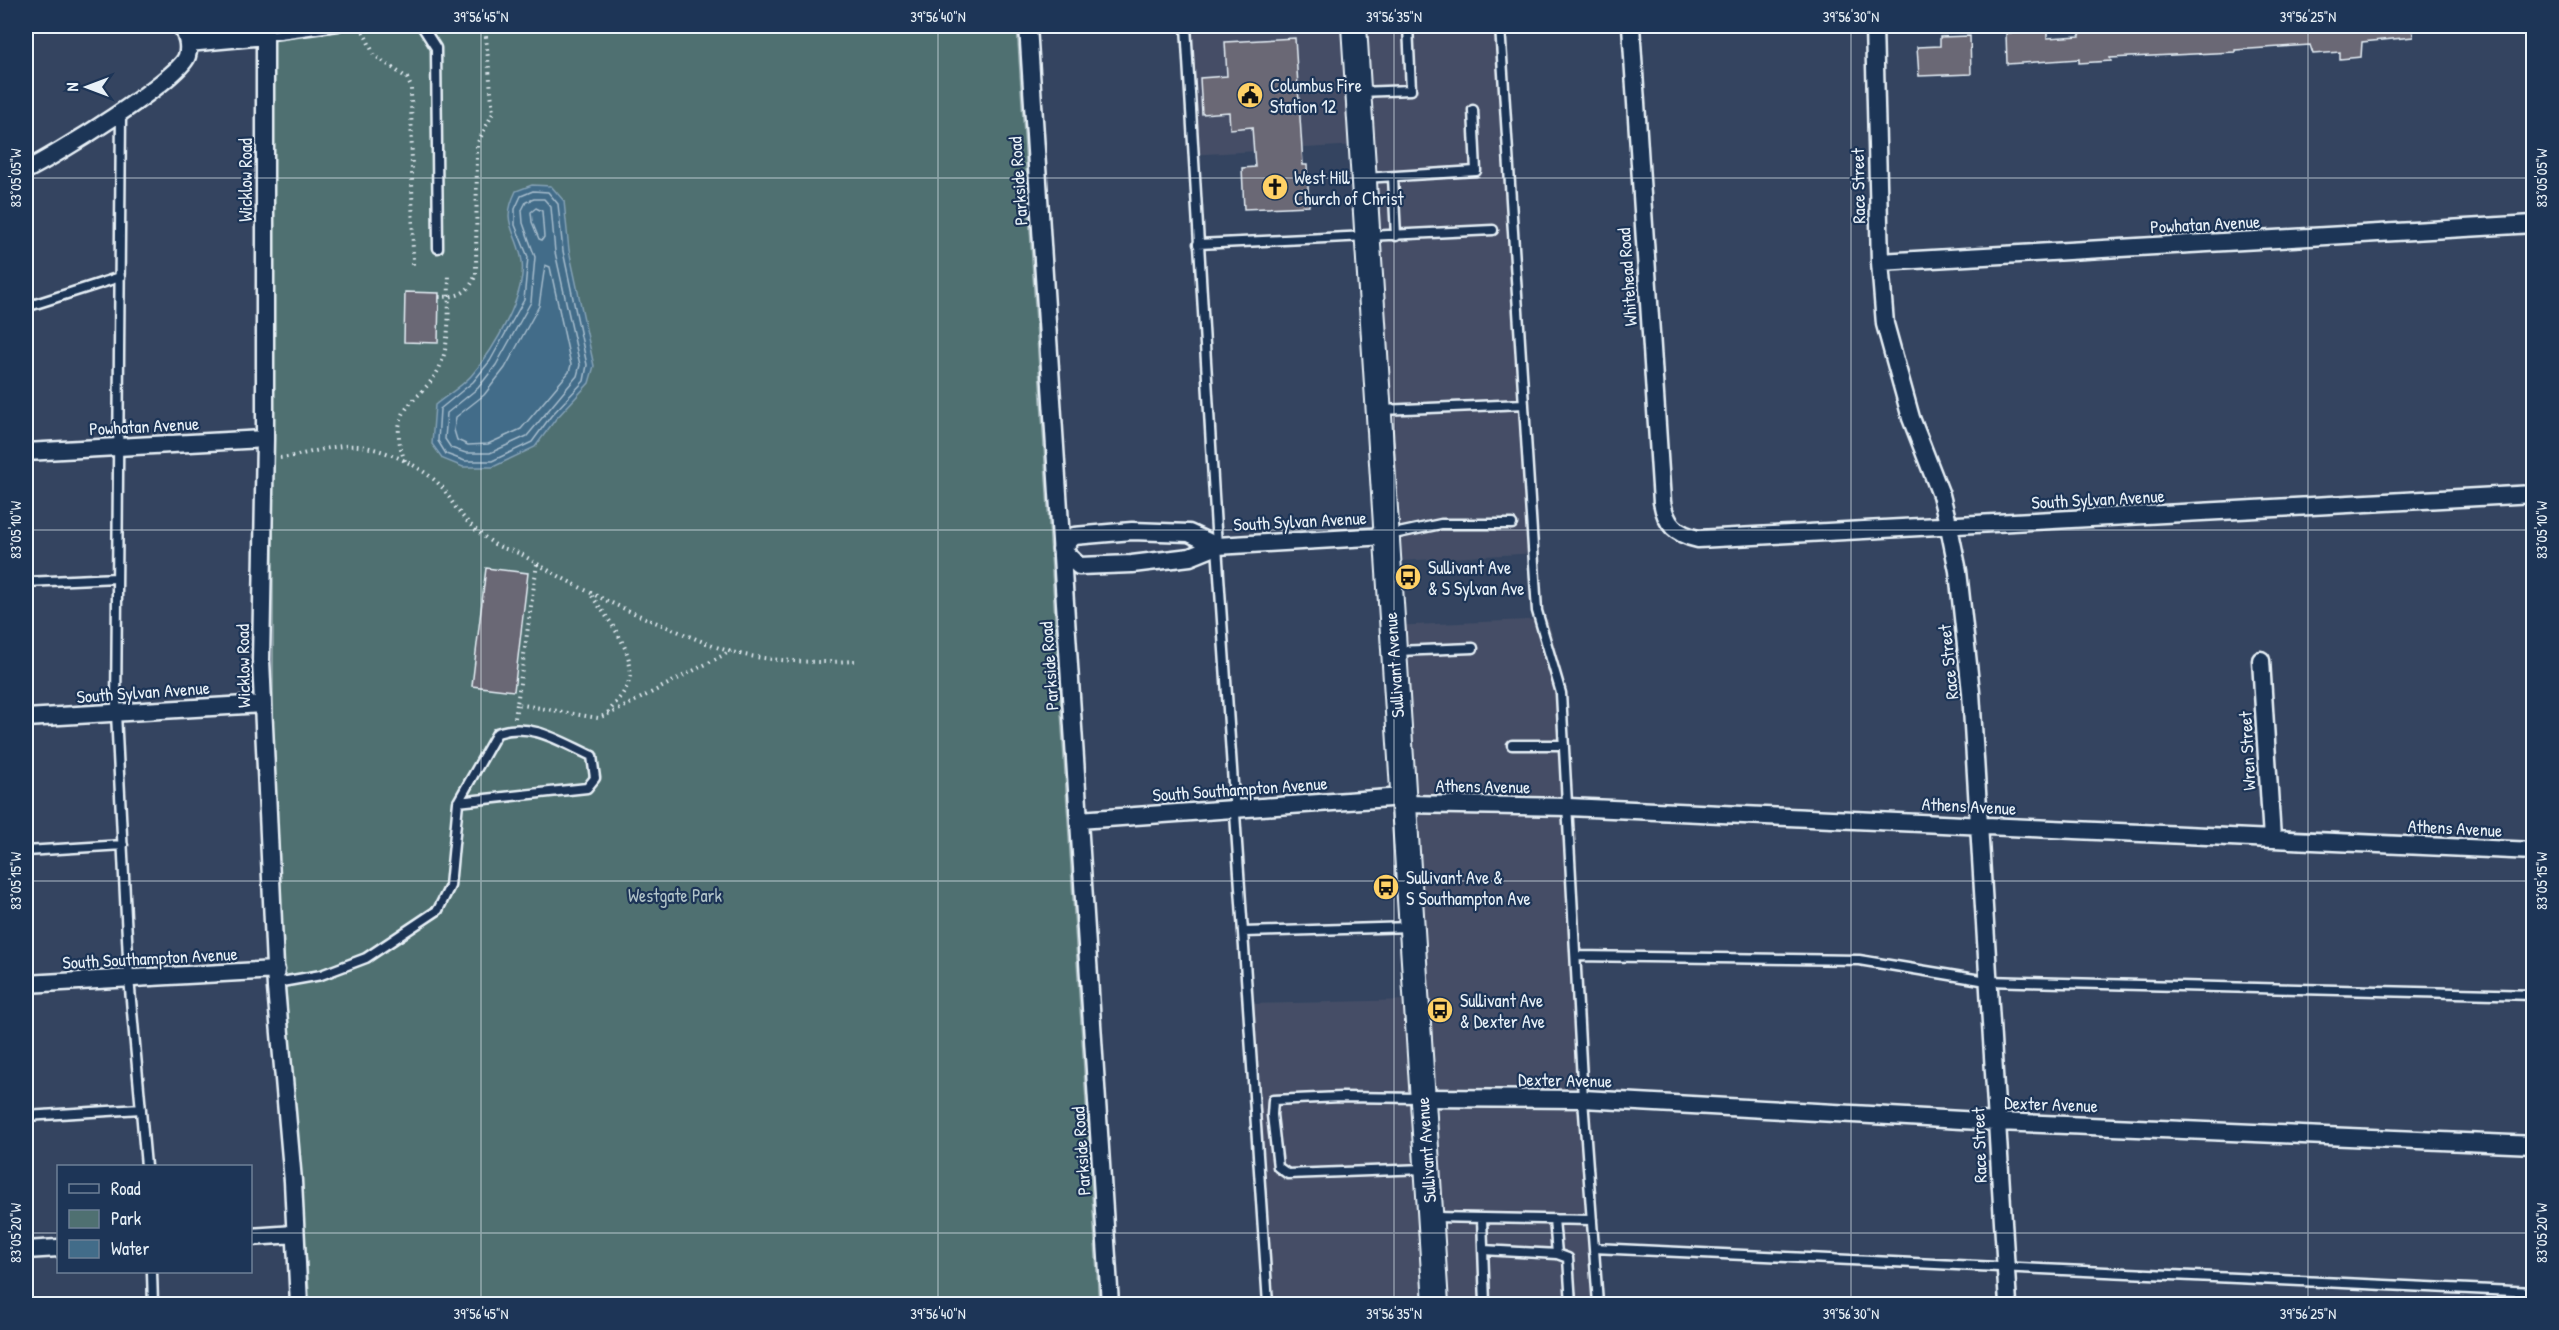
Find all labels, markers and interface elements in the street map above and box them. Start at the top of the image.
text: 39°56'45"N [454,6,509,27]
text: 39°56'40"N [910,6,966,27]
text: 39°56'35"N [1366,6,1422,27]
text: 39°56'30"N [1823,6,1879,27]
text: 39°56'25"N [2280,6,2336,27]
north arrow [57,57,117,117]
place label: Columbus Fire Station 12 [1270,73,1362,119]
public building icon: Columbus Fire Station 12 [1235,80,1265,110]
text: N [61,82,83,91]
street label: Parkside Road [1002,136,1034,226]
street label: Wicklow Road [233,138,258,222]
street label: Race Street [1845,147,1871,224]
text: 83°05'05"W [5,148,26,208]
text: 83°05'05"W [2531,148,2552,208]
place label: West Hill Church of Christ [1294,165,1404,211]
church icon: West Hill Church of Christ [1260,172,1290,202]
street label: Powhatan Avenue [2149,209,2261,239]
street label: Whitehead Road [1611,227,1643,327]
street label: Powhatan Avenue [88,411,200,441]
street label: South Sylvan Avenue [2031,483,2165,515]
text: 83°05'10"W [5,500,26,559]
text: 83°05'10"W [2531,500,2552,559]
street label: South Sylvan Avenue [1233,505,1367,537]
place label: Sullivant Ave & S Sylvan Ave [1428,555,1524,601]
bus stop icon: Sullivant Ave & S Sylvan Ave [1393,562,1423,592]
street label: Sullivant Avenue [1378,611,1410,719]
street label: Parkside Road [1033,621,1065,711]
street label: Race Street [1932,622,1964,701]
street label: Wicklow Road [230,624,256,708]
street label: South Sylvan Avenue [76,675,210,709]
street label: Wren Street [2232,710,2262,791]
street label: South Southampton Avenue [1152,770,1328,808]
street label: Athens Avenue [1436,773,1530,799]
street label: Athens Avenue [1921,791,2017,821]
street label: Athens Avenue [2407,813,2503,843]
text: 83°05'15"W [5,851,26,910]
text: 83°05'15"W [2531,851,2552,910]
place label: Sullivant Ave & S Southampton Ave [1406,865,1531,911]
bus stop icon: Sullivant Ave & S Southampton Ave [1371,872,1401,902]
park label: Westgate Park [628,883,723,908]
street label: South Southampton Avenue [62,941,238,975]
place label: Sullivant Ave & Dexter Ave [1460,988,1545,1034]
bus stop icon: Sullivant Ave & Dexter Ave [1425,995,1455,1025]
street label: Dexter Avenue [1518,1067,1612,1093]
street label: Dexter Avenue [2004,1090,2098,1118]
street label: Sullivant Avenue [1410,1096,1442,1204]
street label: Parkside Road [1065,1106,1097,1196]
street label: Race Street [1965,1106,1993,1183]
legend [57,1165,252,1273]
text: Road [111,1176,141,1201]
text: 83°05'20"W [5,1202,26,1263]
text: 83°05'20"W [2531,1202,2552,1263]
text: Park [111,1206,142,1231]
text: Water [111,1236,149,1261]
text: 39°56'45"N [454,1303,509,1324]
text: 39°56'40"N [910,1303,966,1324]
text: 39°56'35"N [1366,1303,1422,1324]
text: 39°56'30"N [1823,1303,1879,1324]
text: 39°56'25"N [2280,1303,2336,1324]

